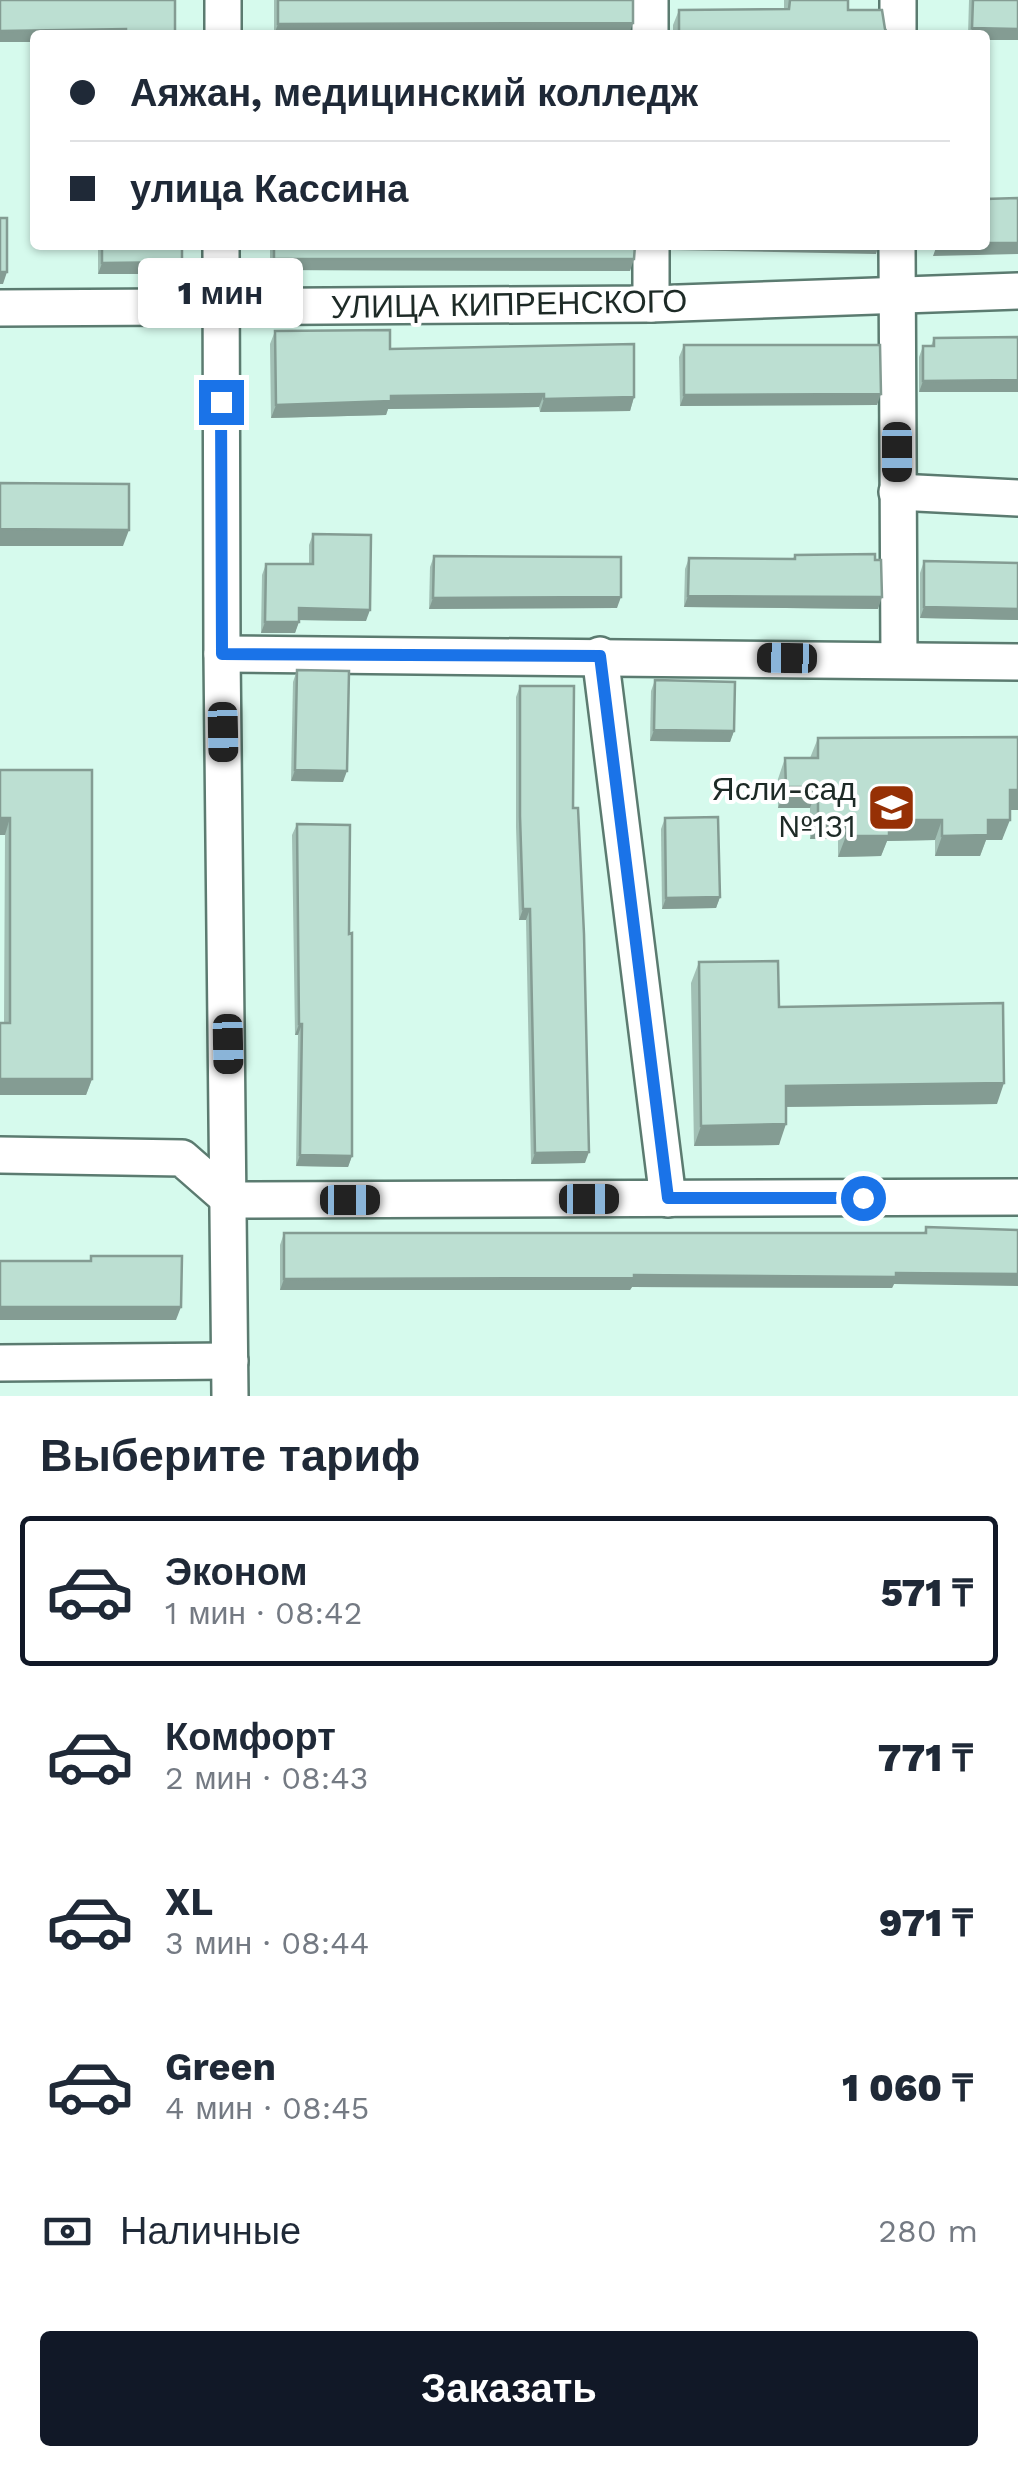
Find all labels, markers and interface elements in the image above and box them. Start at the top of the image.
text: Аяжан, медицинский колледж [130,71,698,115]
text: улица Кассина [130,167,408,211]
callout: 1 мин [138,257,304,327]
text: 1 мин [178,274,263,312]
street label: УЛИЦА КИПРЕНСКОГО [331,282,687,326]
route end [199,380,244,425]
car [882,422,912,482]
car [757,642,817,674]
car [207,702,239,762]
place label: Ясли-сад №131 [712,770,856,845]
school or university icon: Ясли-сад №131 [865,781,917,833]
car [212,1014,244,1074]
route start [841,1176,886,1221]
car [559,1184,619,1214]
car [320,1185,380,1215]
text: Выберите тариф [40,1429,420,1482]
icon: car [45,1546,135,1636]
text: Эконом [165,1550,308,1594]
text: 571 ₸ [881,1571,973,1615]
text: 1 мин · 08:42 [165,1594,362,1632]
icon: car [45,1711,135,1801]
text: Комфорт [165,1715,336,1759]
text: 771 ₸ [878,1736,973,1780]
text: 2 мин · 08:43 [165,1759,368,1797]
icon: car [45,1876,135,1966]
text: XL [165,1880,213,1924]
text: 971 ₸ [879,1901,973,1945]
text: 3 мин · 08:44 [165,1924,369,1962]
icon: car [45,2041,135,2131]
text: Green [165,2045,276,2089]
text: 1 060 ₸ [842,2066,973,2110]
text: 4 мин · 08:45 [165,2089,369,2127]
icon: cash [40,2204,95,2259]
text: Наличные [120,2209,301,2253]
text: 280 m [878,2212,978,2250]
button: Заказать [40,2331,978,2446]

